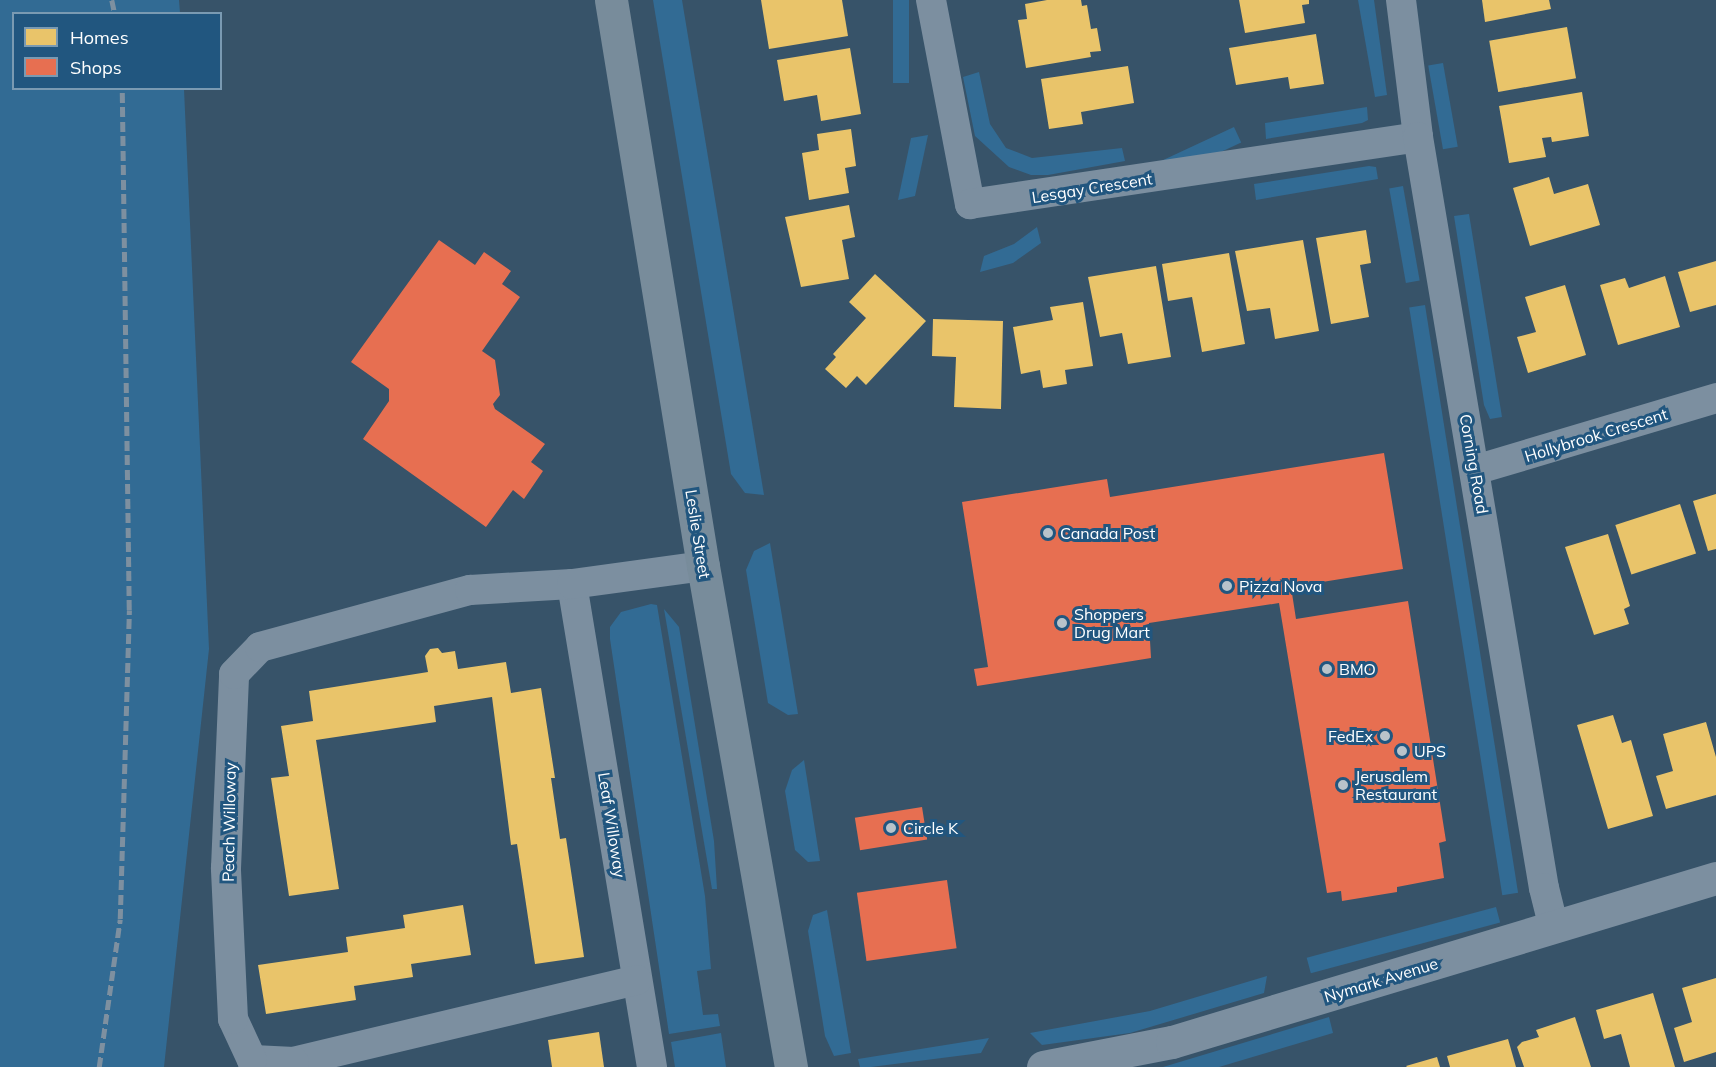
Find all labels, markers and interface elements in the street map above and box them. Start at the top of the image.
legend [12,12,222,90]
text: Homes [70,26,129,49]
text: Shops [70,56,122,79]
street label: Lesgay Crescent [1030,169,1154,207]
street label: Hollybrook Crescent [1522,404,1670,466]
street label: Corning Road [1456,413,1492,515]
street label: Leslie Street [681,488,715,580]
place label: Canada Post [1060,523,1155,543]
marker: Canada Post [1041,526,1055,540]
place label: Pizza Nova [1239,576,1322,596]
marker: Pizza Nova [1220,579,1234,593]
place label: Shoppers Drug Mart [1074,604,1150,642]
marker: Shoppers Drug Mart [1055,616,1069,630]
place label: BMO [1339,659,1376,679]
marker: BMO [1320,662,1334,676]
place label: FedEx [1328,726,1373,746]
marker: FedEx [1378,729,1392,743]
place label: UPS [1414,741,1446,761]
marker: UPS [1395,744,1409,758]
street label: Peach Willoway [218,762,240,882]
place label: Jerusalem Restaurant [1355,766,1437,804]
street label: Leaf Willoway [594,771,630,879]
marker: Jerusalem Restaurant [1336,778,1350,792]
place label: Circle K [903,818,958,838]
marker: Circle K [884,821,898,835]
street label: Nymark Avenue [1322,954,1440,1006]

